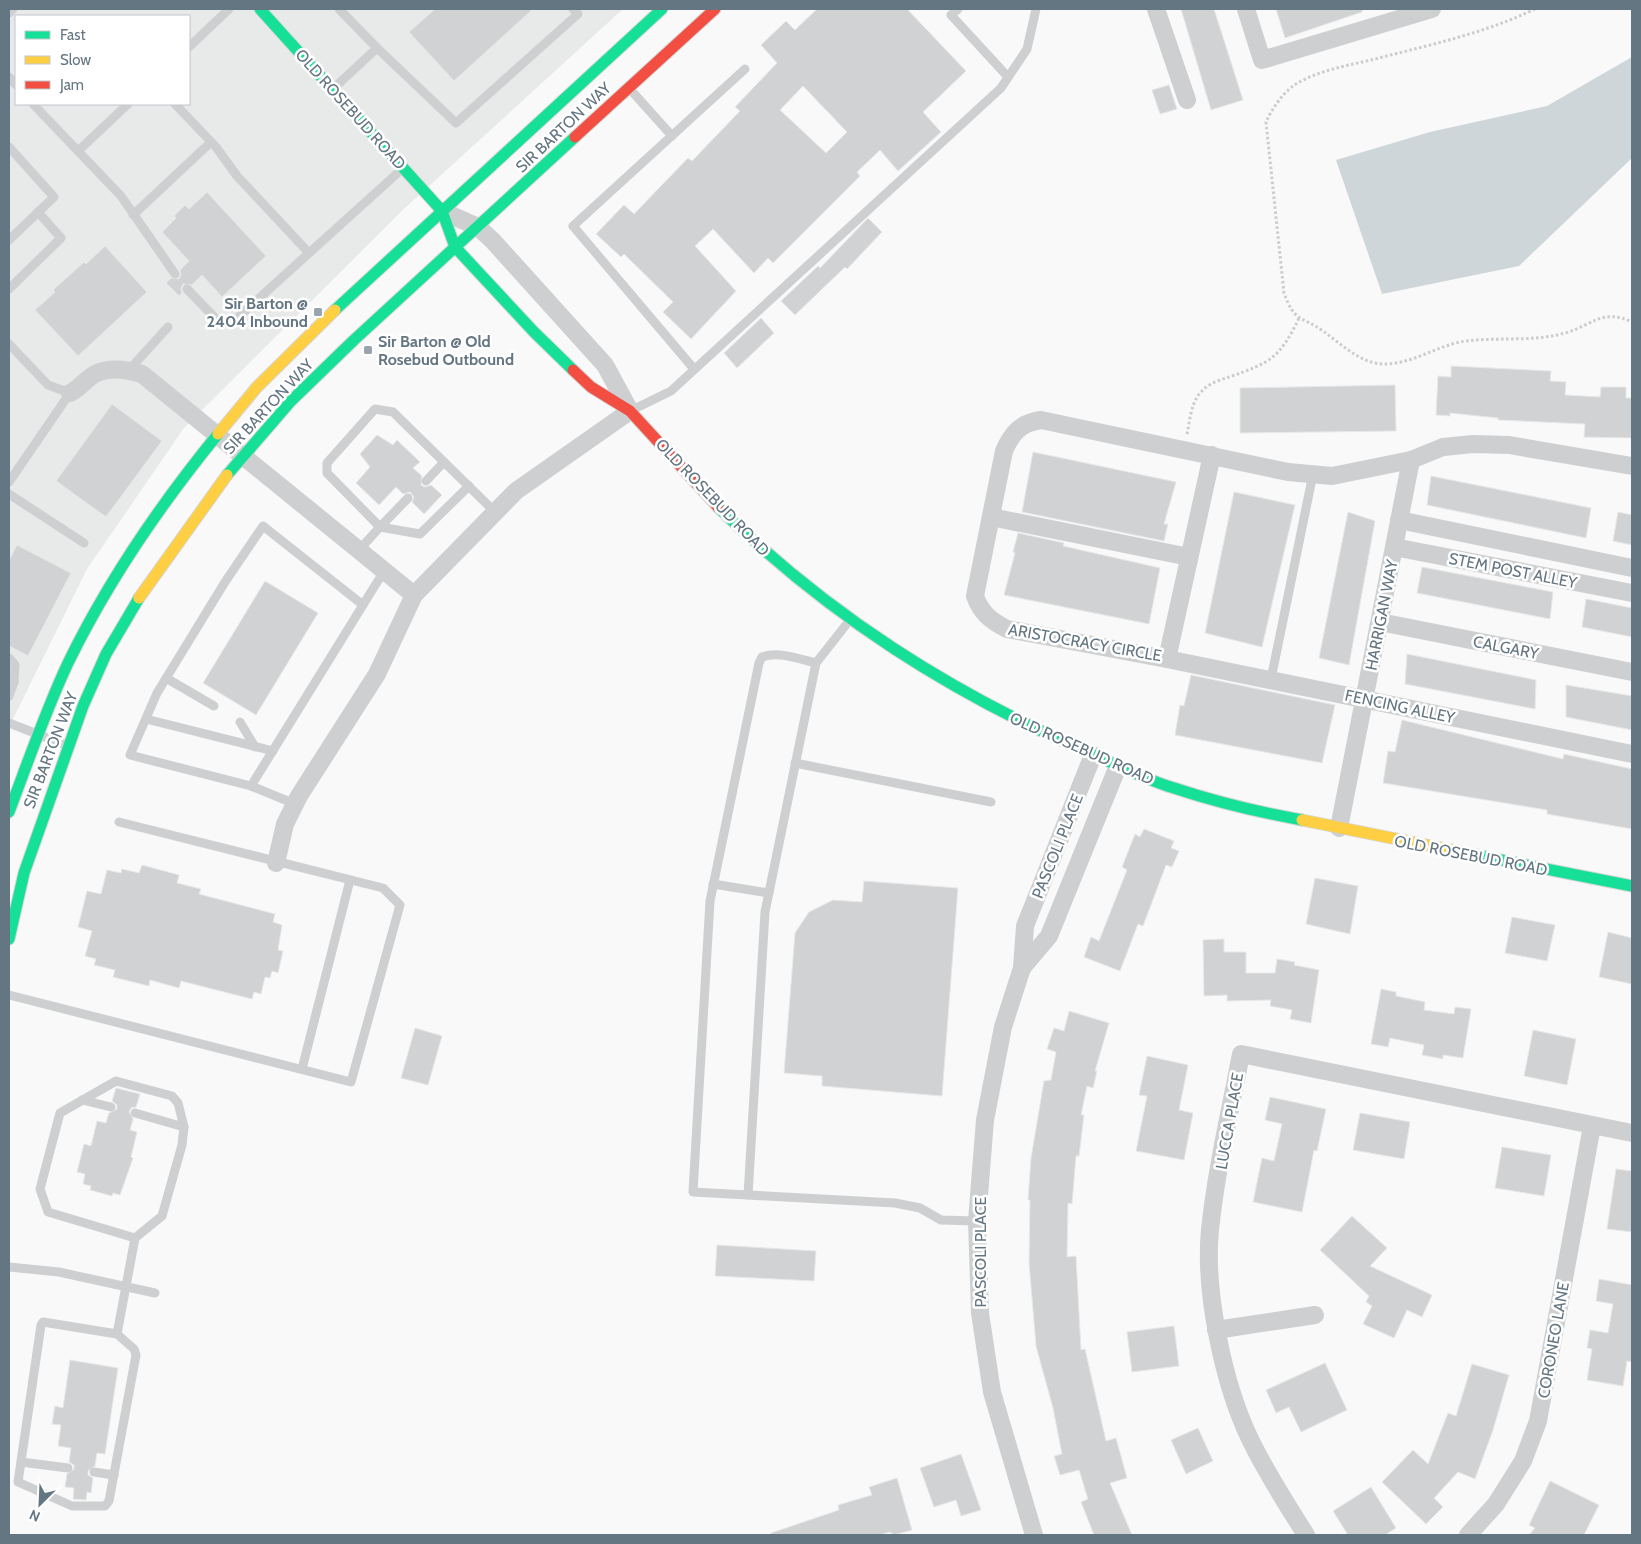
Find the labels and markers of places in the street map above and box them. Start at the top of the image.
place label: Sir Barton @ 2404 Inbound [207,294,308,331]
marker: Sir Barton @ 2404 Inbound [312,306,324,318]
place label: Sir Barton @ Old Rosebud Outbound [378,332,514,369]
marker: Sir Barton @ Old Rosebud Outbound [362,344,374,356]

